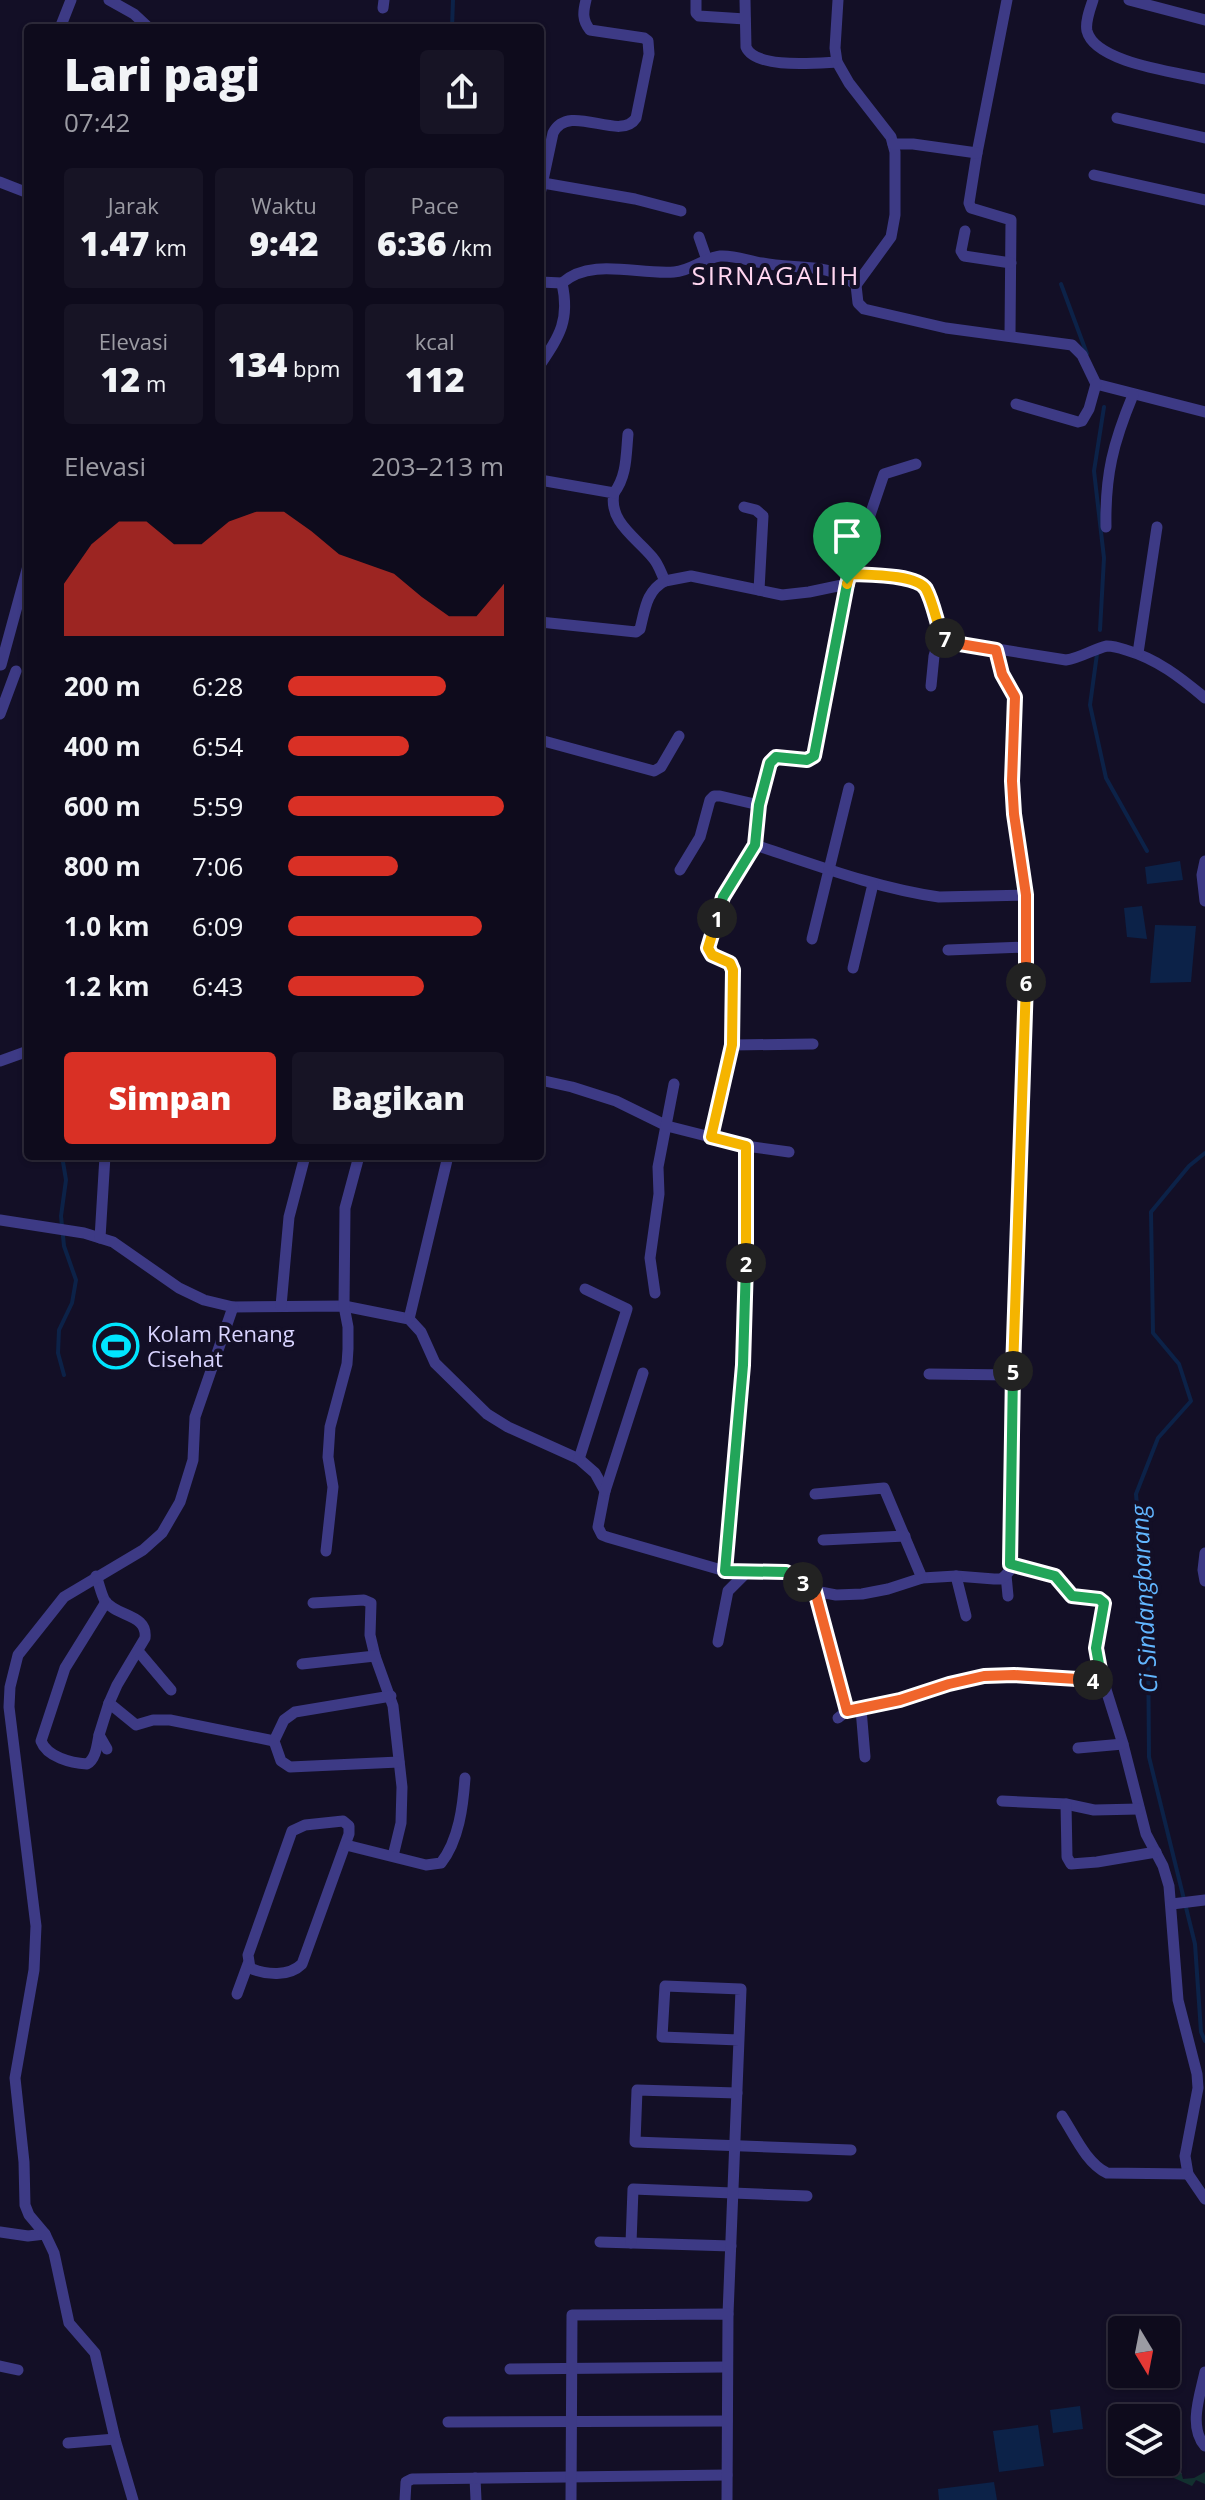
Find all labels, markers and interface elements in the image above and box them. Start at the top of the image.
text: Lari pagi [64,44,260,104]
button: share [420,50,504,134]
text: 07:42 [64,104,130,140]
text: Jarak [108,190,159,220]
text: Waktu [251,190,317,220]
text: Pace [410,190,459,220]
text: 1.47 [80,220,149,266]
text: 9:42 [249,220,319,266]
text: 6:36 [377,220,447,266]
text: km [149,232,187,262]
text: /km [447,232,492,262]
district label: SIRNAGALIH [692,257,860,293]
text: Elevasi [99,326,168,356]
text: kcal [415,326,455,356]
text: 134 [228,341,287,387]
text: bpm [287,353,340,383]
text: 12 [100,356,140,402]
text: 112 [405,356,465,402]
text: m [140,368,166,398]
text: Elevasi [64,448,146,484]
text: 203–213 m [371,448,504,484]
pin [813,502,881,584]
icon: arrive [825,514,869,558]
pin: 7 [925,618,965,658]
text: 7 [939,623,951,653]
text: 200 m [64,668,141,704]
text: 6:28 [192,668,243,704]
text: 400 m [64,728,141,764]
text: 6:54 [192,728,243,764]
text: 600 m [64,788,141,824]
text: 5:59 [192,788,243,824]
text: 800 m [64,848,141,884]
text: 7:06 [192,848,243,884]
pin: 1 [697,898,737,938]
text: 1 [711,903,723,933]
text: 1.0 km [64,908,150,944]
text: 6:09 [192,908,243,944]
pin: 6 [1006,962,1046,1002]
text: 6 [1020,967,1032,997]
text: 1.2 km [64,968,150,1004]
text: 6:43 [192,968,243,1004]
button: Simpan [64,1052,276,1144]
button: Bagikan [292,1052,504,1144]
pin: 2 [726,1243,766,1283]
text: 2 [740,1248,752,1278]
place label: Kolam Renang Cisehat [147,1318,295,1373]
sports icon: Kolam Renang Cisehat [92,1322,140,1370]
pin: 5 [993,1351,1033,1391]
text: 5 [1007,1356,1019,1386]
water label: Ci Sindangbarang [1121,1502,1164,1694]
pin: 3 [783,1562,823,1602]
text: 3 [797,1567,809,1597]
pin: 4 [1073,1660,1113,1700]
text: 4 [1087,1665,1099,1695]
north arrow [1108,2316,1180,2388]
map controls [1108,2316,1180,2476]
button: layers [1108,2404,1180,2476]

